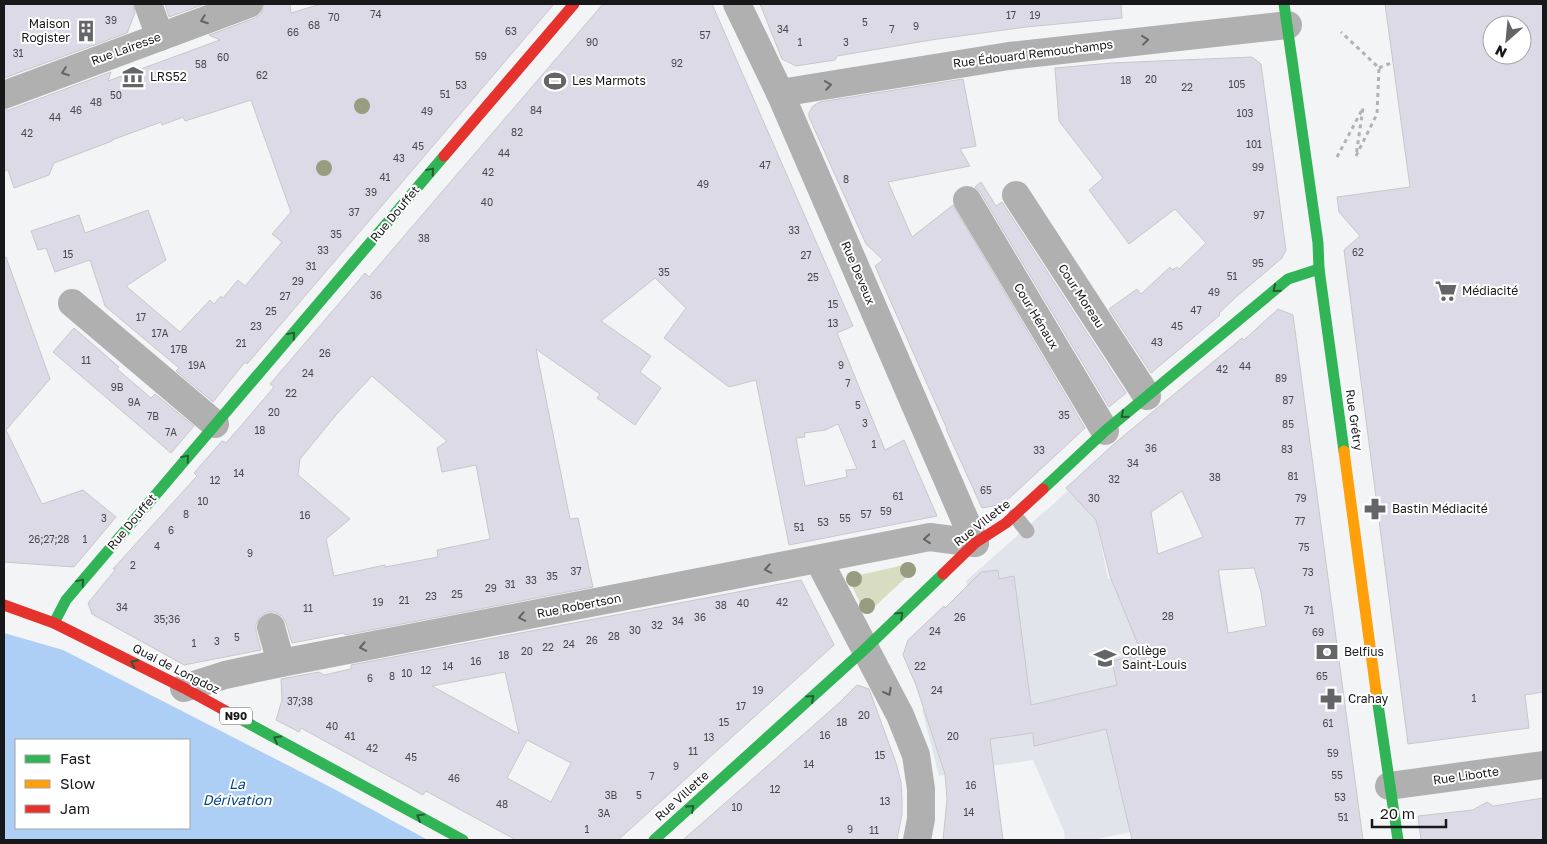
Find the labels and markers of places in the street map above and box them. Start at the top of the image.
place label: Maison Rogister [21,16,70,45]
building icon: Maison Rogister [73,18,99,44]
museum icon: LRS52 [120,64,146,90]
sports icon: Les Marmots [542,68,568,94]
place label: LRS52 [150,69,187,84]
place label: Les Marmots [572,73,646,88]
supermarket icon: Médiacité [1433,278,1459,304]
place label: Médiacité [1462,283,1518,298]
pharmacy icon: Bastin Médiacité [1362,496,1388,522]
place label: Bastin Médiacité [1392,501,1488,516]
bank icon: Belfius [1314,639,1340,665]
place label: Collège Saint-Louis [1122,643,1187,672]
place label: Belfius [1344,644,1384,659]
school or university icon: Collège Saint-Louis [1092,645,1118,671]
pharmacy icon: Crahay [1318,686,1344,712]
place label: Crahay [1348,691,1388,706]

